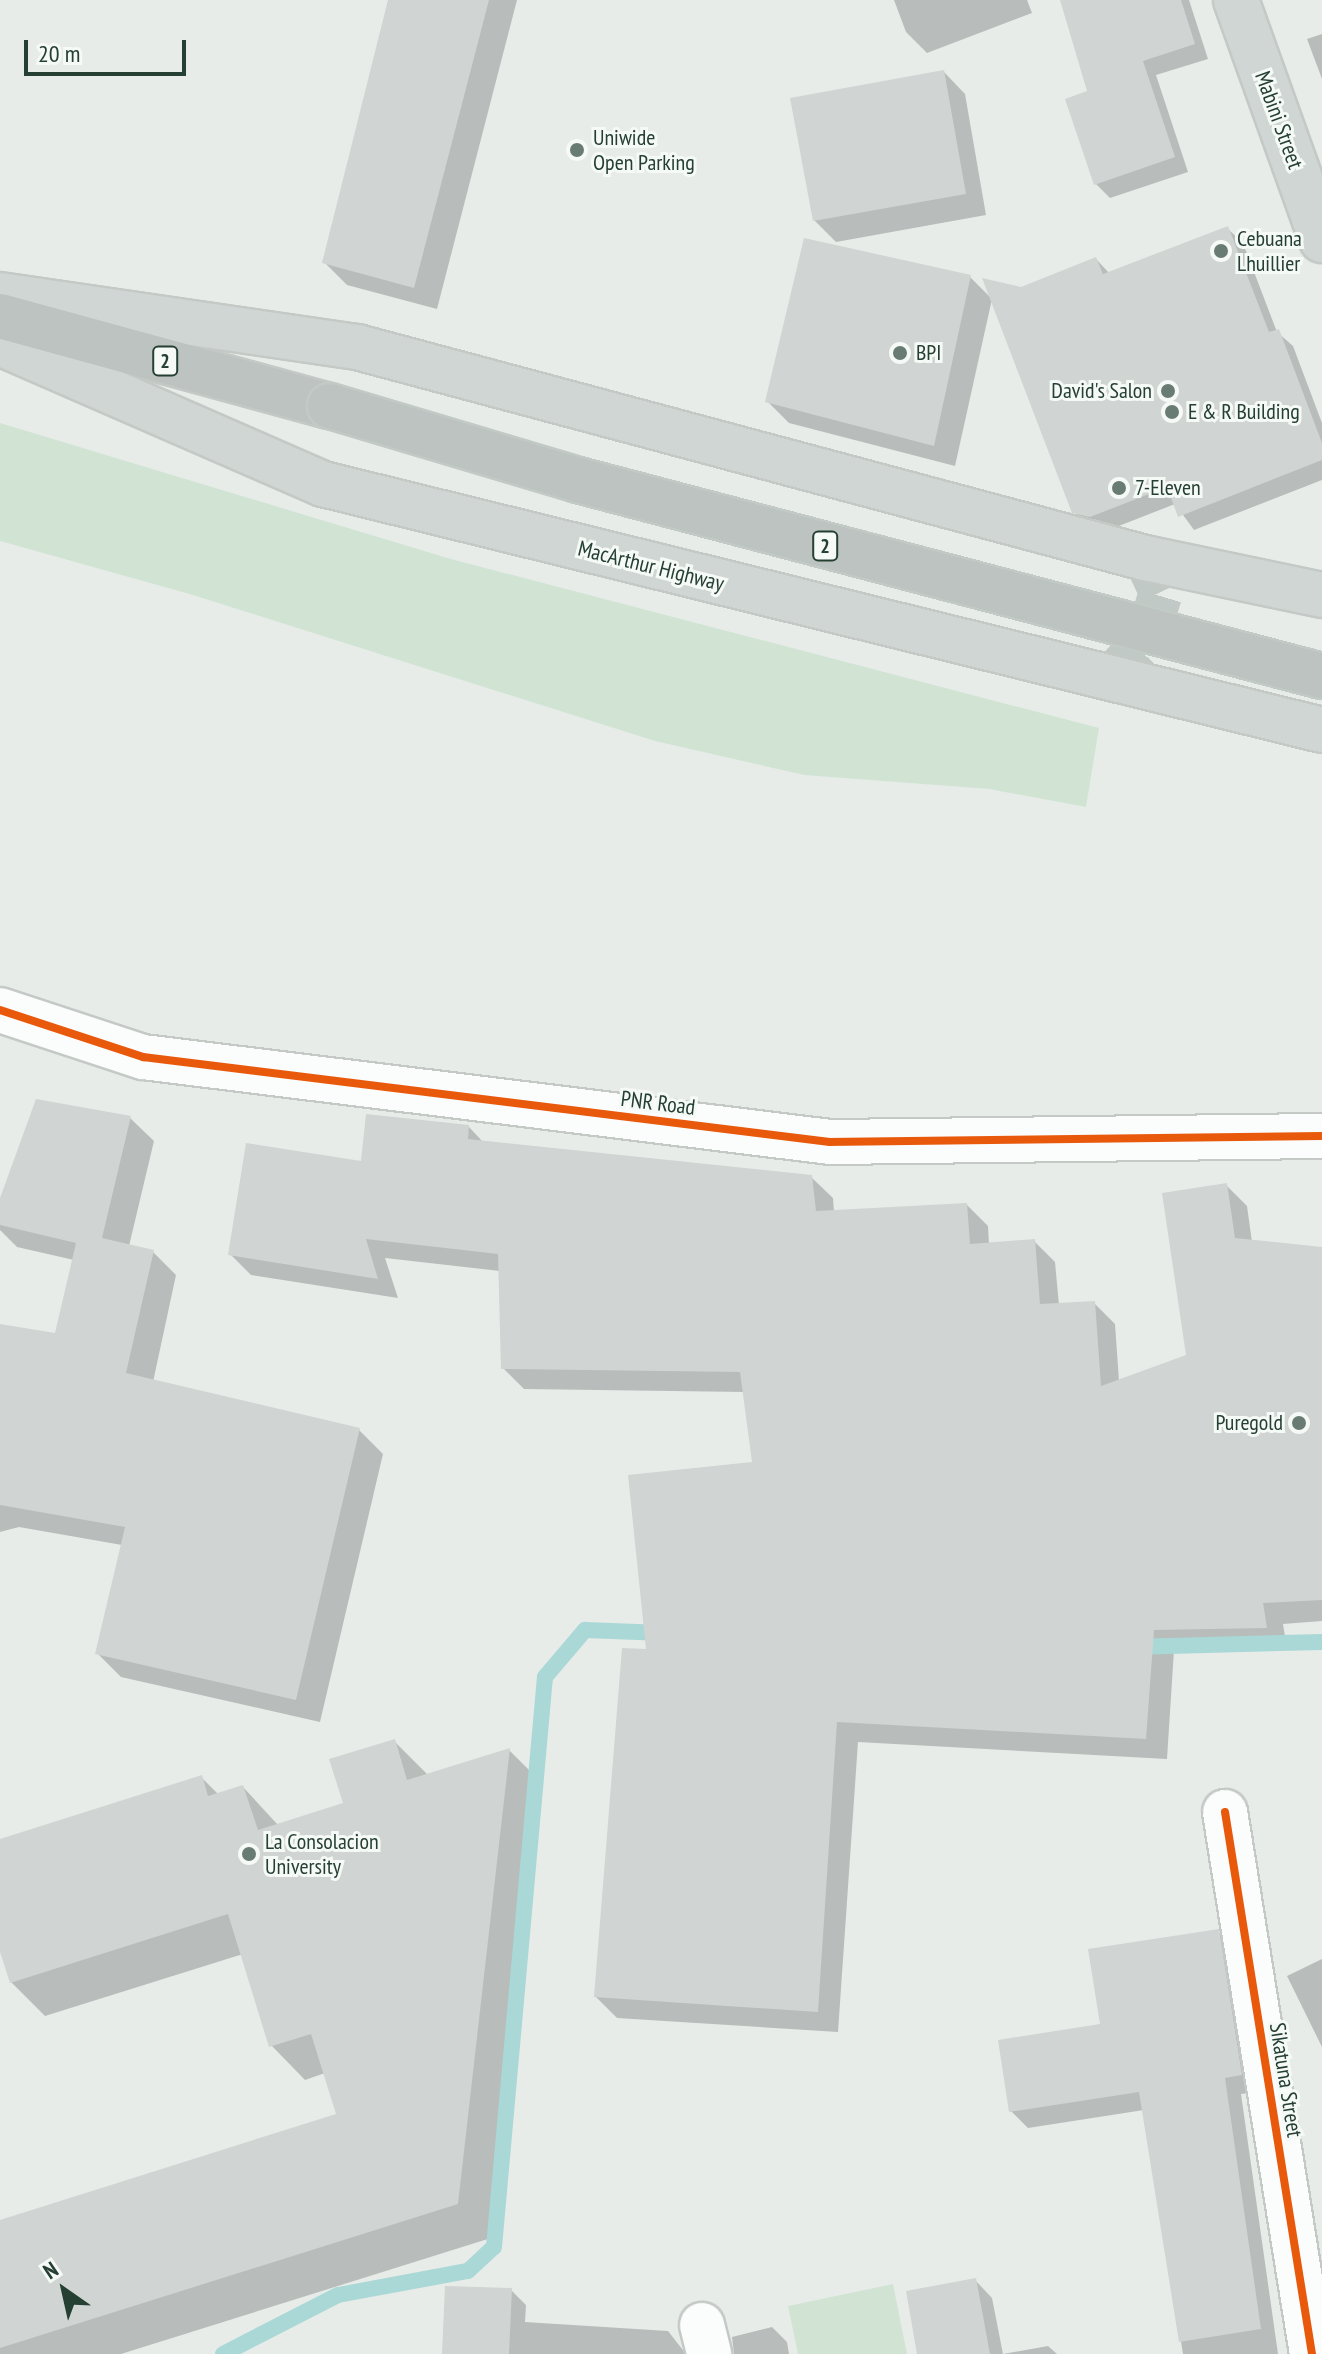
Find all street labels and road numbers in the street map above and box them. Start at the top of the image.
street label: Mabini Street [1249,68,1309,172]
road number: 2 [151,345,179,377]
road number: 2 [811,530,839,562]
street label: MacArthur Highway [575,535,727,597]
street label: PNR Road [619,1085,697,1121]
street label: Sikatuna Street [1264,2021,1308,2139]

